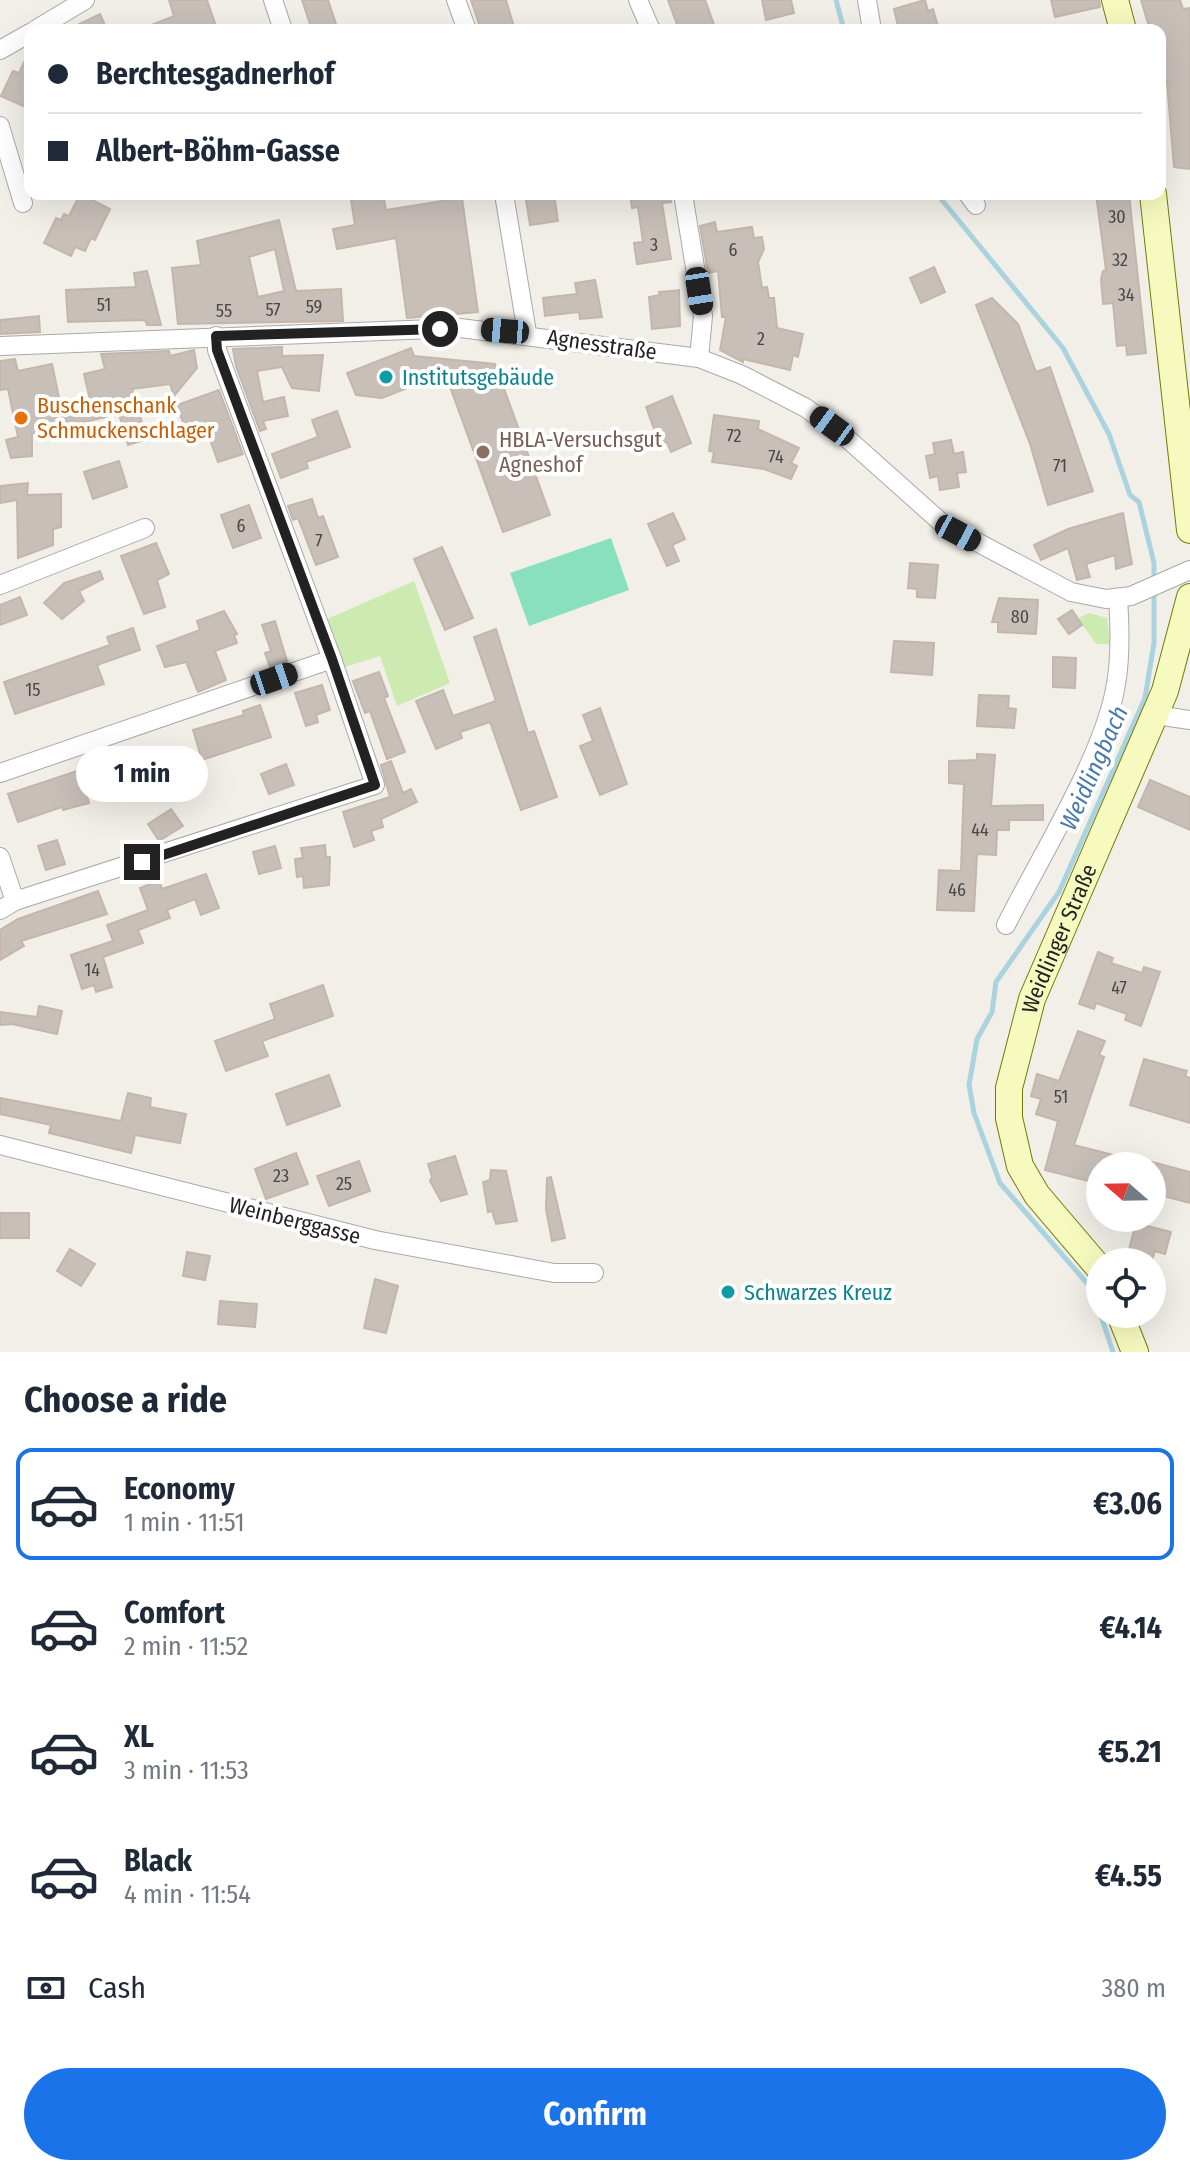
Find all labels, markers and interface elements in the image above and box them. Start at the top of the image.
text: Berchtesgadnerhof [96,56,334,92]
text: Albert-Böhm-Gasse [96,133,340,169]
house number: 30 [1108,206,1126,228]
house number: 3 [650,234,658,256]
house number: 6 [729,239,738,261]
house number: 32 [1112,249,1128,271]
car [683,265,715,317]
house number: 34 [1118,284,1135,306]
house number: 51 [97,294,111,316]
house number: 59 [306,296,322,318]
house number: 57 [265,299,281,321]
house number: 55 [216,300,232,322]
route start [422,311,458,347]
car [480,317,530,345]
street label: Agnesstraße [545,323,659,366]
house number: 2 [757,328,765,350]
place label: Institutsgebäude [402,364,554,391]
marker: Institutsgebäude [377,368,395,386]
place label: Buschenschank Schmuckenschlager [37,392,215,444]
car [806,402,858,450]
marker: Buschenschank Schmuckenschlager [12,409,30,427]
house number: 72 [726,425,742,447]
place label: HBLA-Versuchsgut Agneshof [499,426,663,478]
marker: HBLA-Versuchsgut Agneshof [474,443,492,461]
house number: 74 [768,446,784,468]
house number: 71 [1053,455,1067,477]
car [931,511,985,555]
house number: 6 [237,515,246,537]
house number: 7 [315,530,323,552]
house number: 80 [1011,606,1029,628]
car [247,660,301,698]
house number: 15 [25,679,41,701]
water label: Weidlingbach [1054,702,1134,834]
callout: 1 min [76,746,208,802]
text: 1 min [114,758,170,789]
house number: 44 [971,819,989,841]
route end [124,844,160,880]
street label: Weidlinger Straße [1016,860,1103,1016]
house number: 46 [948,879,966,901]
house number: 14 [84,959,100,981]
house number: 47 [1111,977,1127,999]
house number: 51 [1054,1086,1068,1108]
north arrow [1086,1152,1166,1232]
map controls [1086,1152,1166,1328]
house number: 23 [273,1165,289,1187]
house number: 25 [336,1173,352,1195]
street label: Weinberggasse [226,1191,363,1250]
button: locate [1086,1248,1166,1328]
place label: Schwarzes Kreuz [744,1279,892,1306]
marker: Schwarzes Kreuz [719,1283,737,1301]
text: Choose a ride [24,1378,227,1422]
icon: car [28,1468,100,1540]
text: Economy [124,1471,235,1507]
text: €3.06 [1093,1486,1162,1522]
text: 1 min · 11:51 [124,1507,245,1538]
icon: car [28,1592,100,1664]
text: Comfort [124,1595,225,1631]
text: €4.14 [1099,1610,1162,1646]
text: 2 min · 11:52 [124,1631,248,1662]
icon: car [28,1716,100,1788]
text: XL [124,1719,154,1755]
text: €5.21 [1098,1734,1162,1770]
text: 3 min · 11:53 [124,1755,249,1786]
icon: car [28,1840,100,1912]
text: Black [124,1843,192,1879]
text: €4.55 [1095,1858,1162,1894]
text: 4 min · 11:54 [124,1879,251,1910]
icon: cash [24,1966,68,2010]
text: Cash [88,1970,146,2006]
text: 380 m [1102,1973,1166,2004]
button: Confirm [24,2068,1166,2160]

